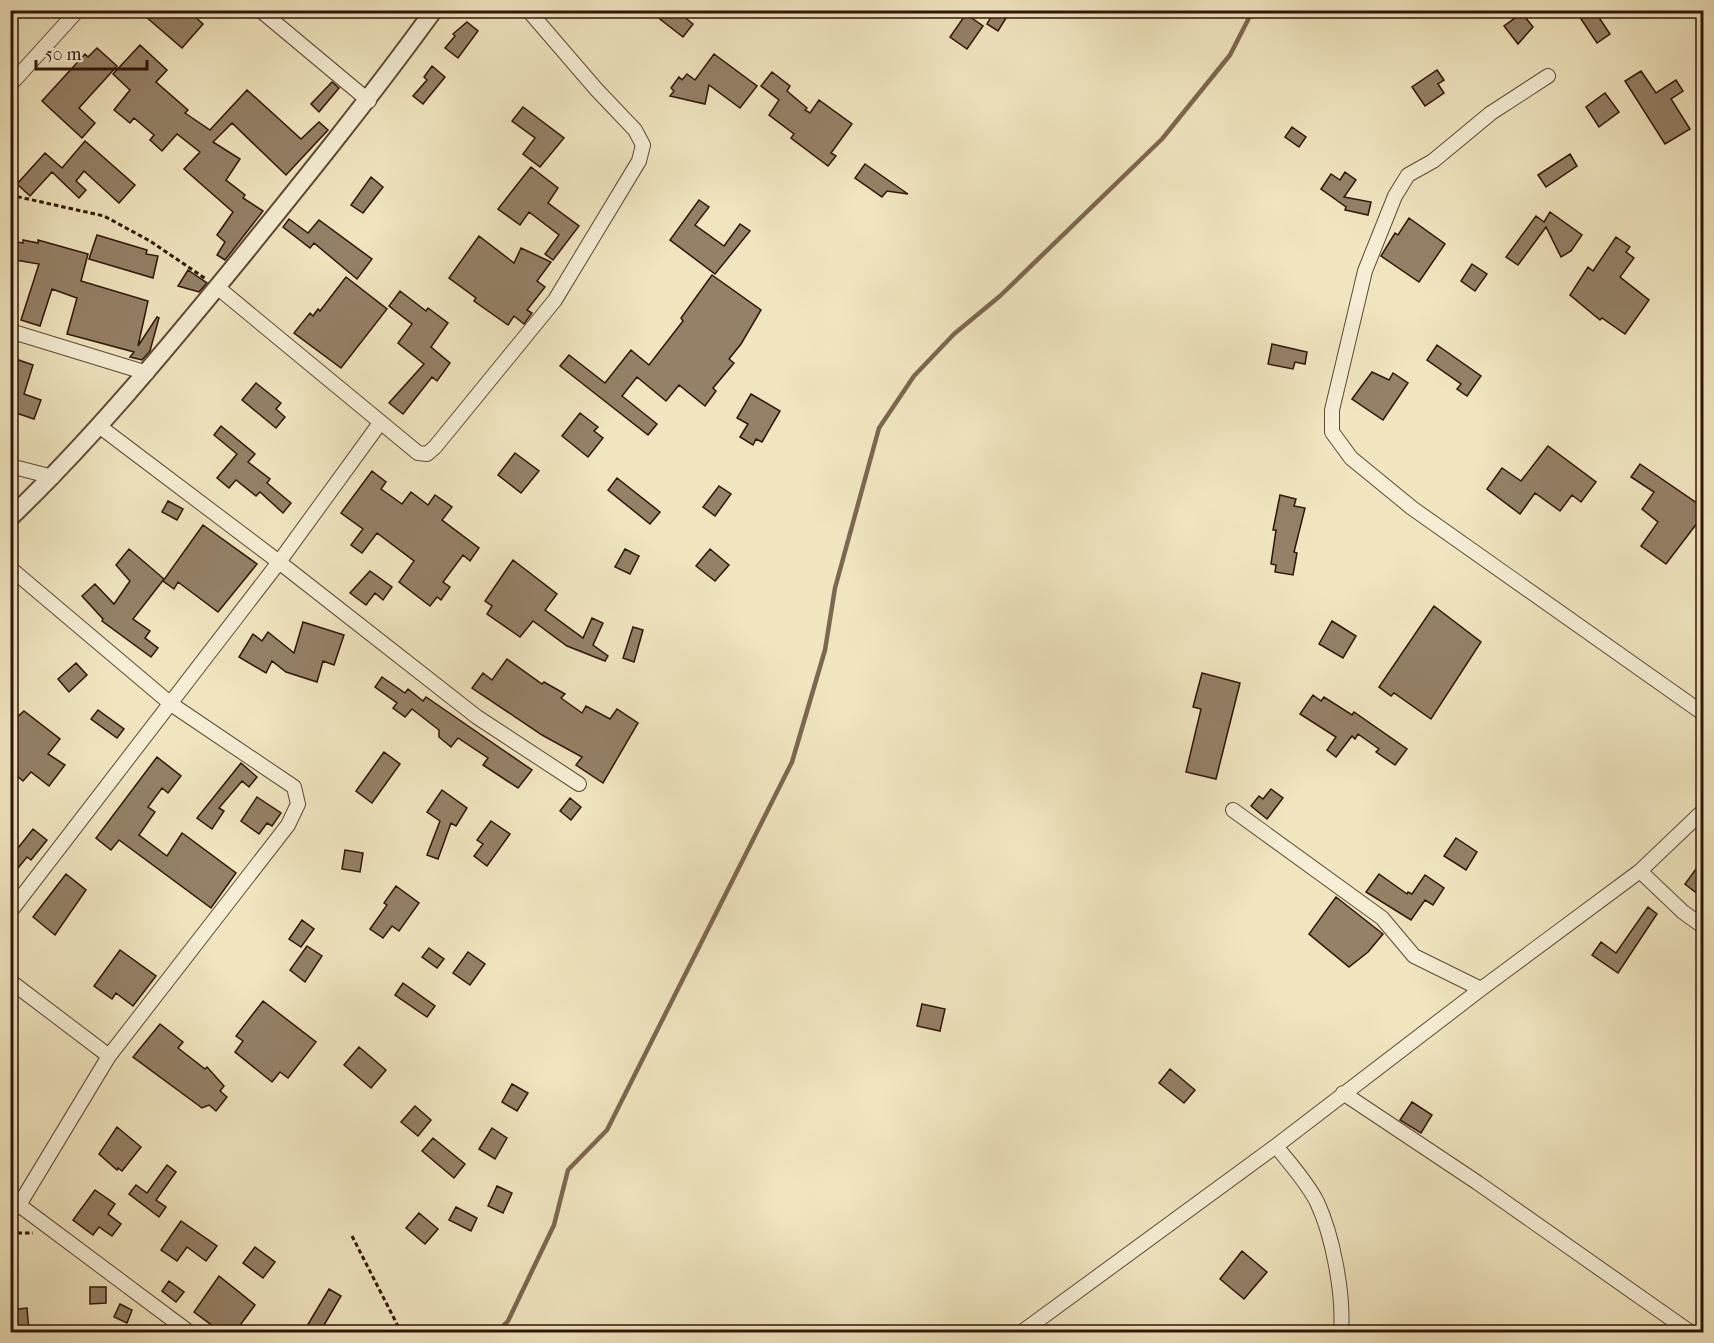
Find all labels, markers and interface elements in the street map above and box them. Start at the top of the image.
scale bar [36,33,147,71]
text: 50 m [45,44,82,65]

